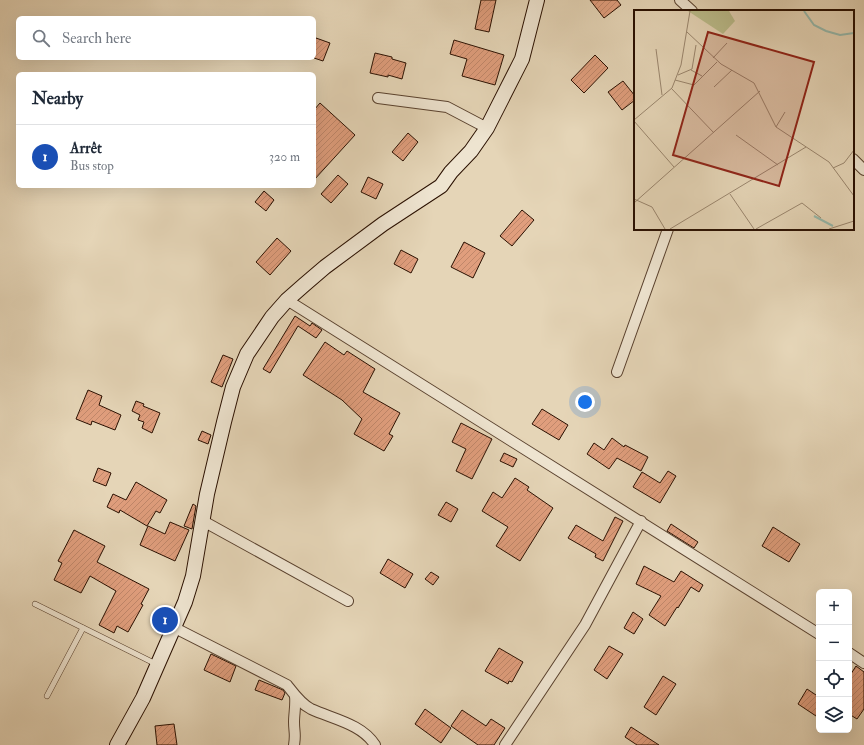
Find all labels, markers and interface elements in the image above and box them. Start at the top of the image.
inset map [634,10,854,230]
search box [16,16,316,60]
icon: search [30,27,52,49]
text: Search here [62,29,131,48]
text: Nearby [32,88,83,109]
text: Arrêt [70,139,102,158]
text: 1 [43,149,47,165]
text: 320 m [269,149,300,165]
text: Bus stop [70,158,114,174]
your location [575,392,595,412]
map controls [816,589,852,733]
button: + [816,589,852,625]
pin: 1 [152,605,178,635]
button: − [816,625,852,661]
button: locate [816,661,852,697]
button: layers [816,697,852,733]

